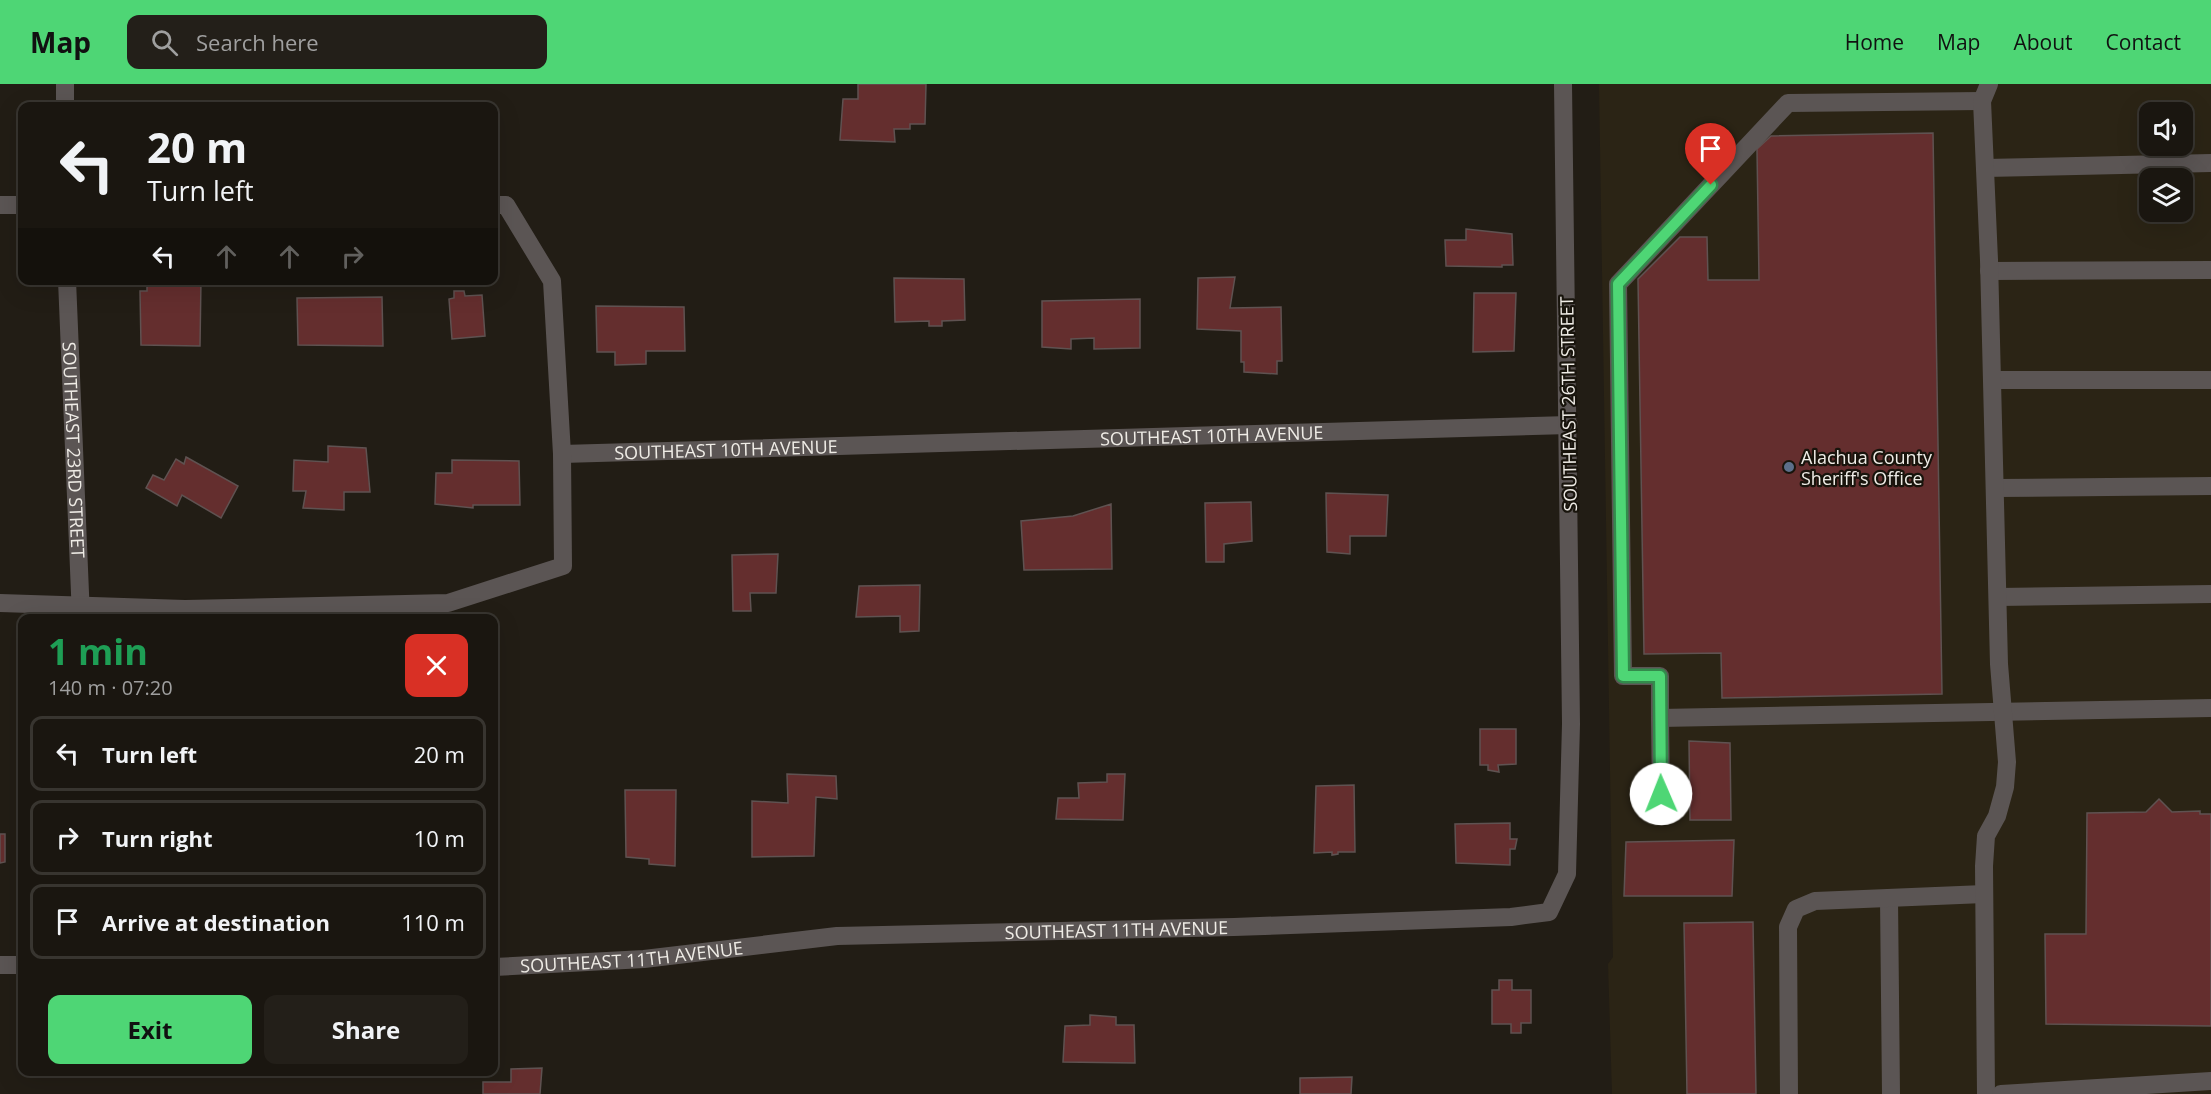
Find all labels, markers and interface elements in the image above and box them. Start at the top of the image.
search box [127,15,547,69]
text: Map [30,23,91,61]
icon: search [148,26,181,59]
text: Search here [196,27,319,57]
text: Home [1845,28,1904,56]
text: Map [1937,28,1980,56]
text: About [2013,28,2073,56]
text: Contact [2106,28,2181,56]
map controls [2139,102,2193,222]
button: sound [2139,102,2193,156]
text: 20 m [147,118,247,175]
pin [1685,123,1736,185]
icon: left [48,126,126,204]
icon: arrive [1694,132,1727,165]
button: layers [2139,168,2193,222]
text: Turn left [147,172,254,209]
icon: left [147,240,180,273]
icon: ahead [210,240,243,273]
icon: ahead [273,240,306,273]
icon: right [336,240,369,273]
street label: SOUTHEAST 26TH STREET [1554,296,1582,512]
street label: SOUTHEAST 23RD STREET [58,341,91,559]
street label: SOUTHEAST 10TH AVENUE [1100,420,1324,450]
street label: SOUTHEAST 10TH AVENUE [614,434,838,464]
place label: Alachua County Sheriff's Office [1801,445,1933,490]
marker: Alachua County Sheriff's Office [1782,460,1796,474]
text: 1 min [48,627,148,676]
button: close [405,634,468,697]
text: 140 m · 07:20 [48,674,173,701]
icon: left [51,737,84,770]
text: Turn left [102,739,197,769]
text: 20 m [414,739,465,769]
position arrow [1629,762,1693,826]
icon: right [51,821,84,854]
text: Turn right [102,823,213,853]
text: 10 m [414,823,465,853]
icon: arrive [51,905,84,938]
text: Arrive at destination [102,907,330,937]
text: 110 m [401,907,465,937]
street label: SOUTHEAST 11TH AVENUE [1004,915,1228,944]
street label: SOUTHEAST 11TH AVENUE [520,935,744,978]
button: Exit [48,995,252,1064]
button: Share [264,995,468,1064]

